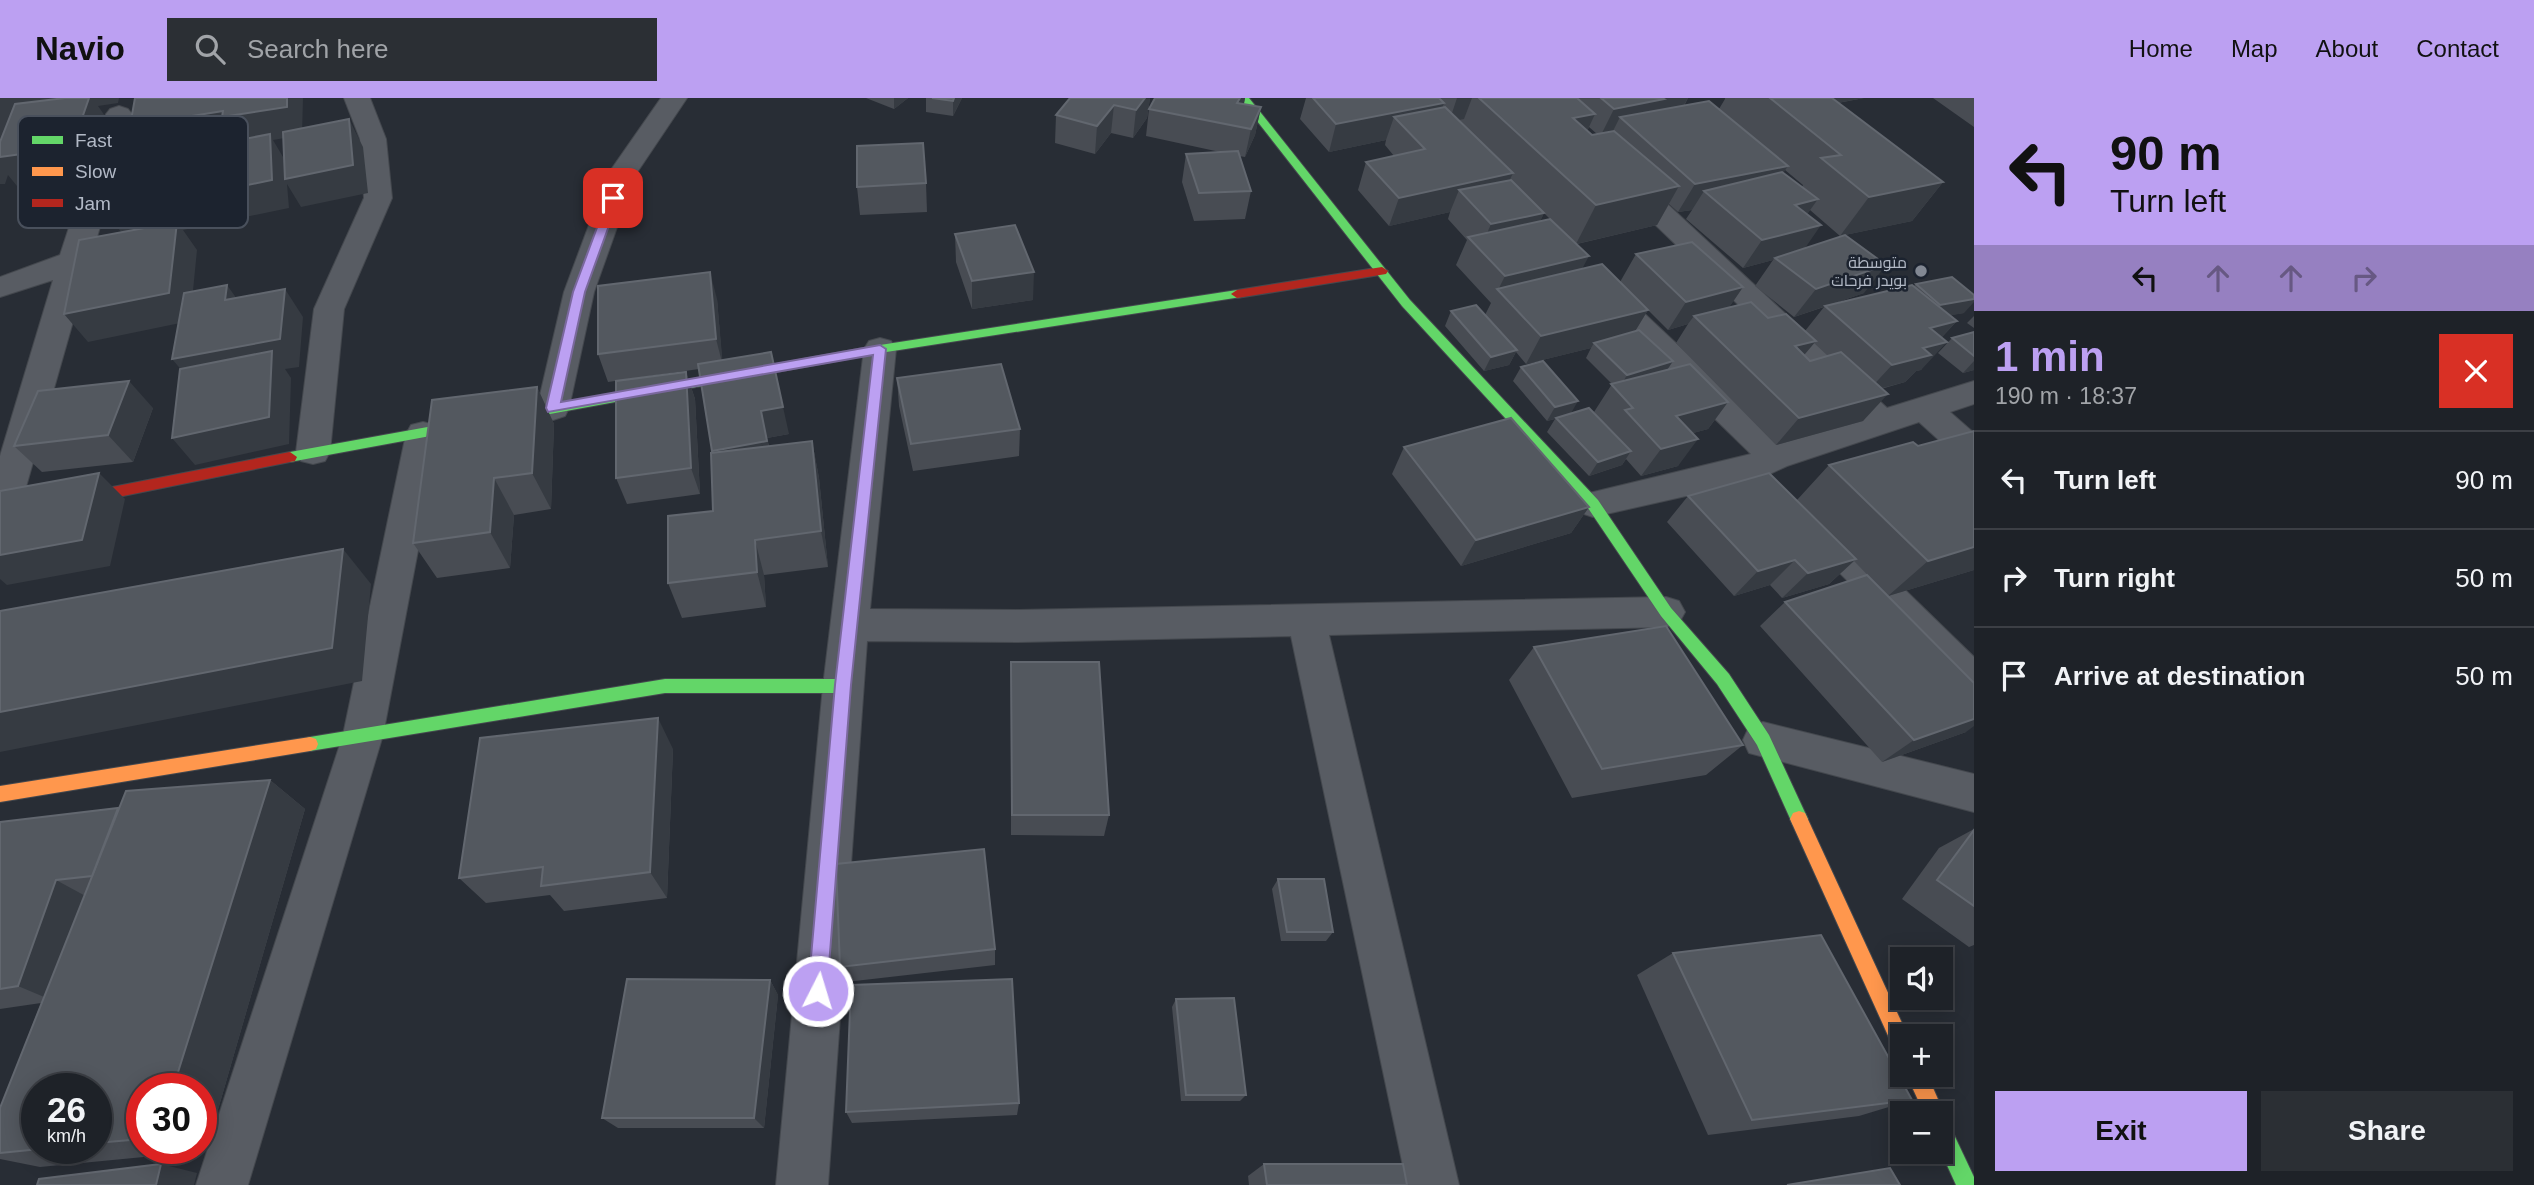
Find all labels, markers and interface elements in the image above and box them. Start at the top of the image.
search box [167,18,657,81]
text: Navio [35,30,125,67]
icon: search [191,30,229,68]
text: Search here [247,34,389,64]
text: Home [2129,35,2193,62]
text: Map [2231,35,2278,62]
text: About [2316,35,2378,62]
text: Contact [2416,35,2499,62]
legend [18,116,248,228]
icon: left [1995,126,2086,217]
text: 90 m [2110,126,2222,180]
text: Fast [75,130,113,151]
text: Slow [75,161,116,182]
pin [583,168,643,228]
icon: arrive [594,179,632,217]
text: Turn left [2110,183,2226,219]
text: Jam [75,193,111,214]
place label: متوسطة بويدر فرحات [1831,254,1907,290]
icon: left [2126,259,2164,297]
icon: ahead [2199,259,2237,297]
icon: ahead [2272,259,2310,297]
icon: right [2345,259,2383,297]
marker: متوسطة بويدر فرحات [1913,263,1929,279]
text: 1 min [1995,333,2105,380]
button: close [2439,334,2513,408]
text: 190 m · 18:37 [1995,383,2137,409]
icon: left [1995,461,2033,499]
text: Turn left [2054,465,2156,495]
text: 90 m [2455,465,2513,495]
icon: right [1995,559,2033,597]
text: Turn right [2054,563,2175,593]
text: 50 m [2455,563,2513,593]
icon: arrive [1995,657,2033,695]
text: Arrive at destination [2054,661,2305,691]
text: 50 m [2455,661,2513,691]
map controls [1890,947,1953,1164]
button: sound [1890,947,1953,1010]
position arrow [781,954,855,1028]
button: + [1890,1024,1953,1087]
speed limit sign: 30 [126,1073,217,1164]
text: 26 [47,1090,86,1129]
button: Exit [1995,1091,2247,1171]
button: Share [2261,1091,2513,1171]
button: − [1890,1101,1953,1164]
text: km/h [47,1126,86,1146]

